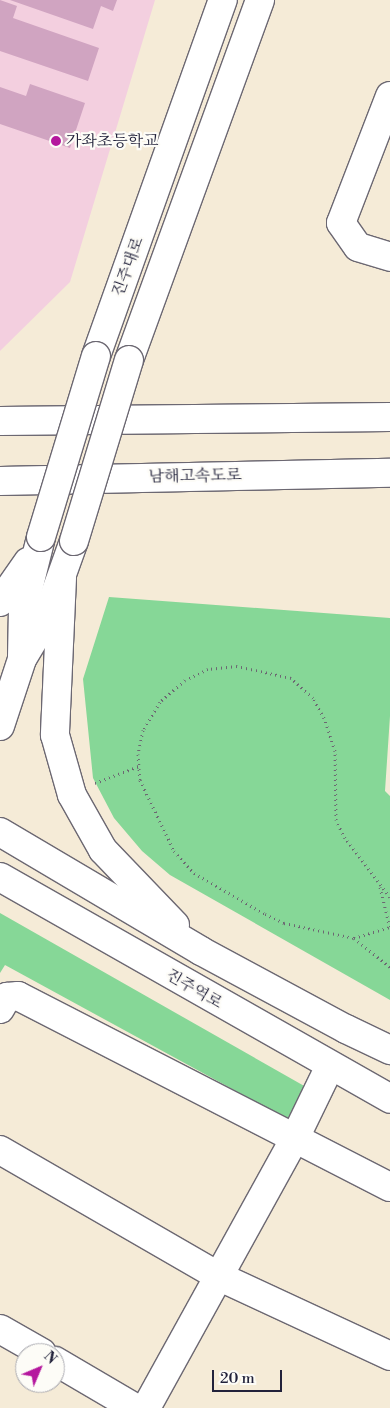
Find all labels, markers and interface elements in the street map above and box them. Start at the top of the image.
place label: 가좌초등학교 [66,131,159,151]
marker: 가좌초등학교 [50,135,62,147]
street label: 진주대로 [108,235,148,299]
street label: 남해고속도로 [148,466,242,486]
street label: 진주역로 [162,965,226,1013]
north arrow [15,1343,65,1393]
text: N [40,1348,60,1368]
scale bar [215,1360,285,1392]
text: 20 m [220,1369,255,1388]

